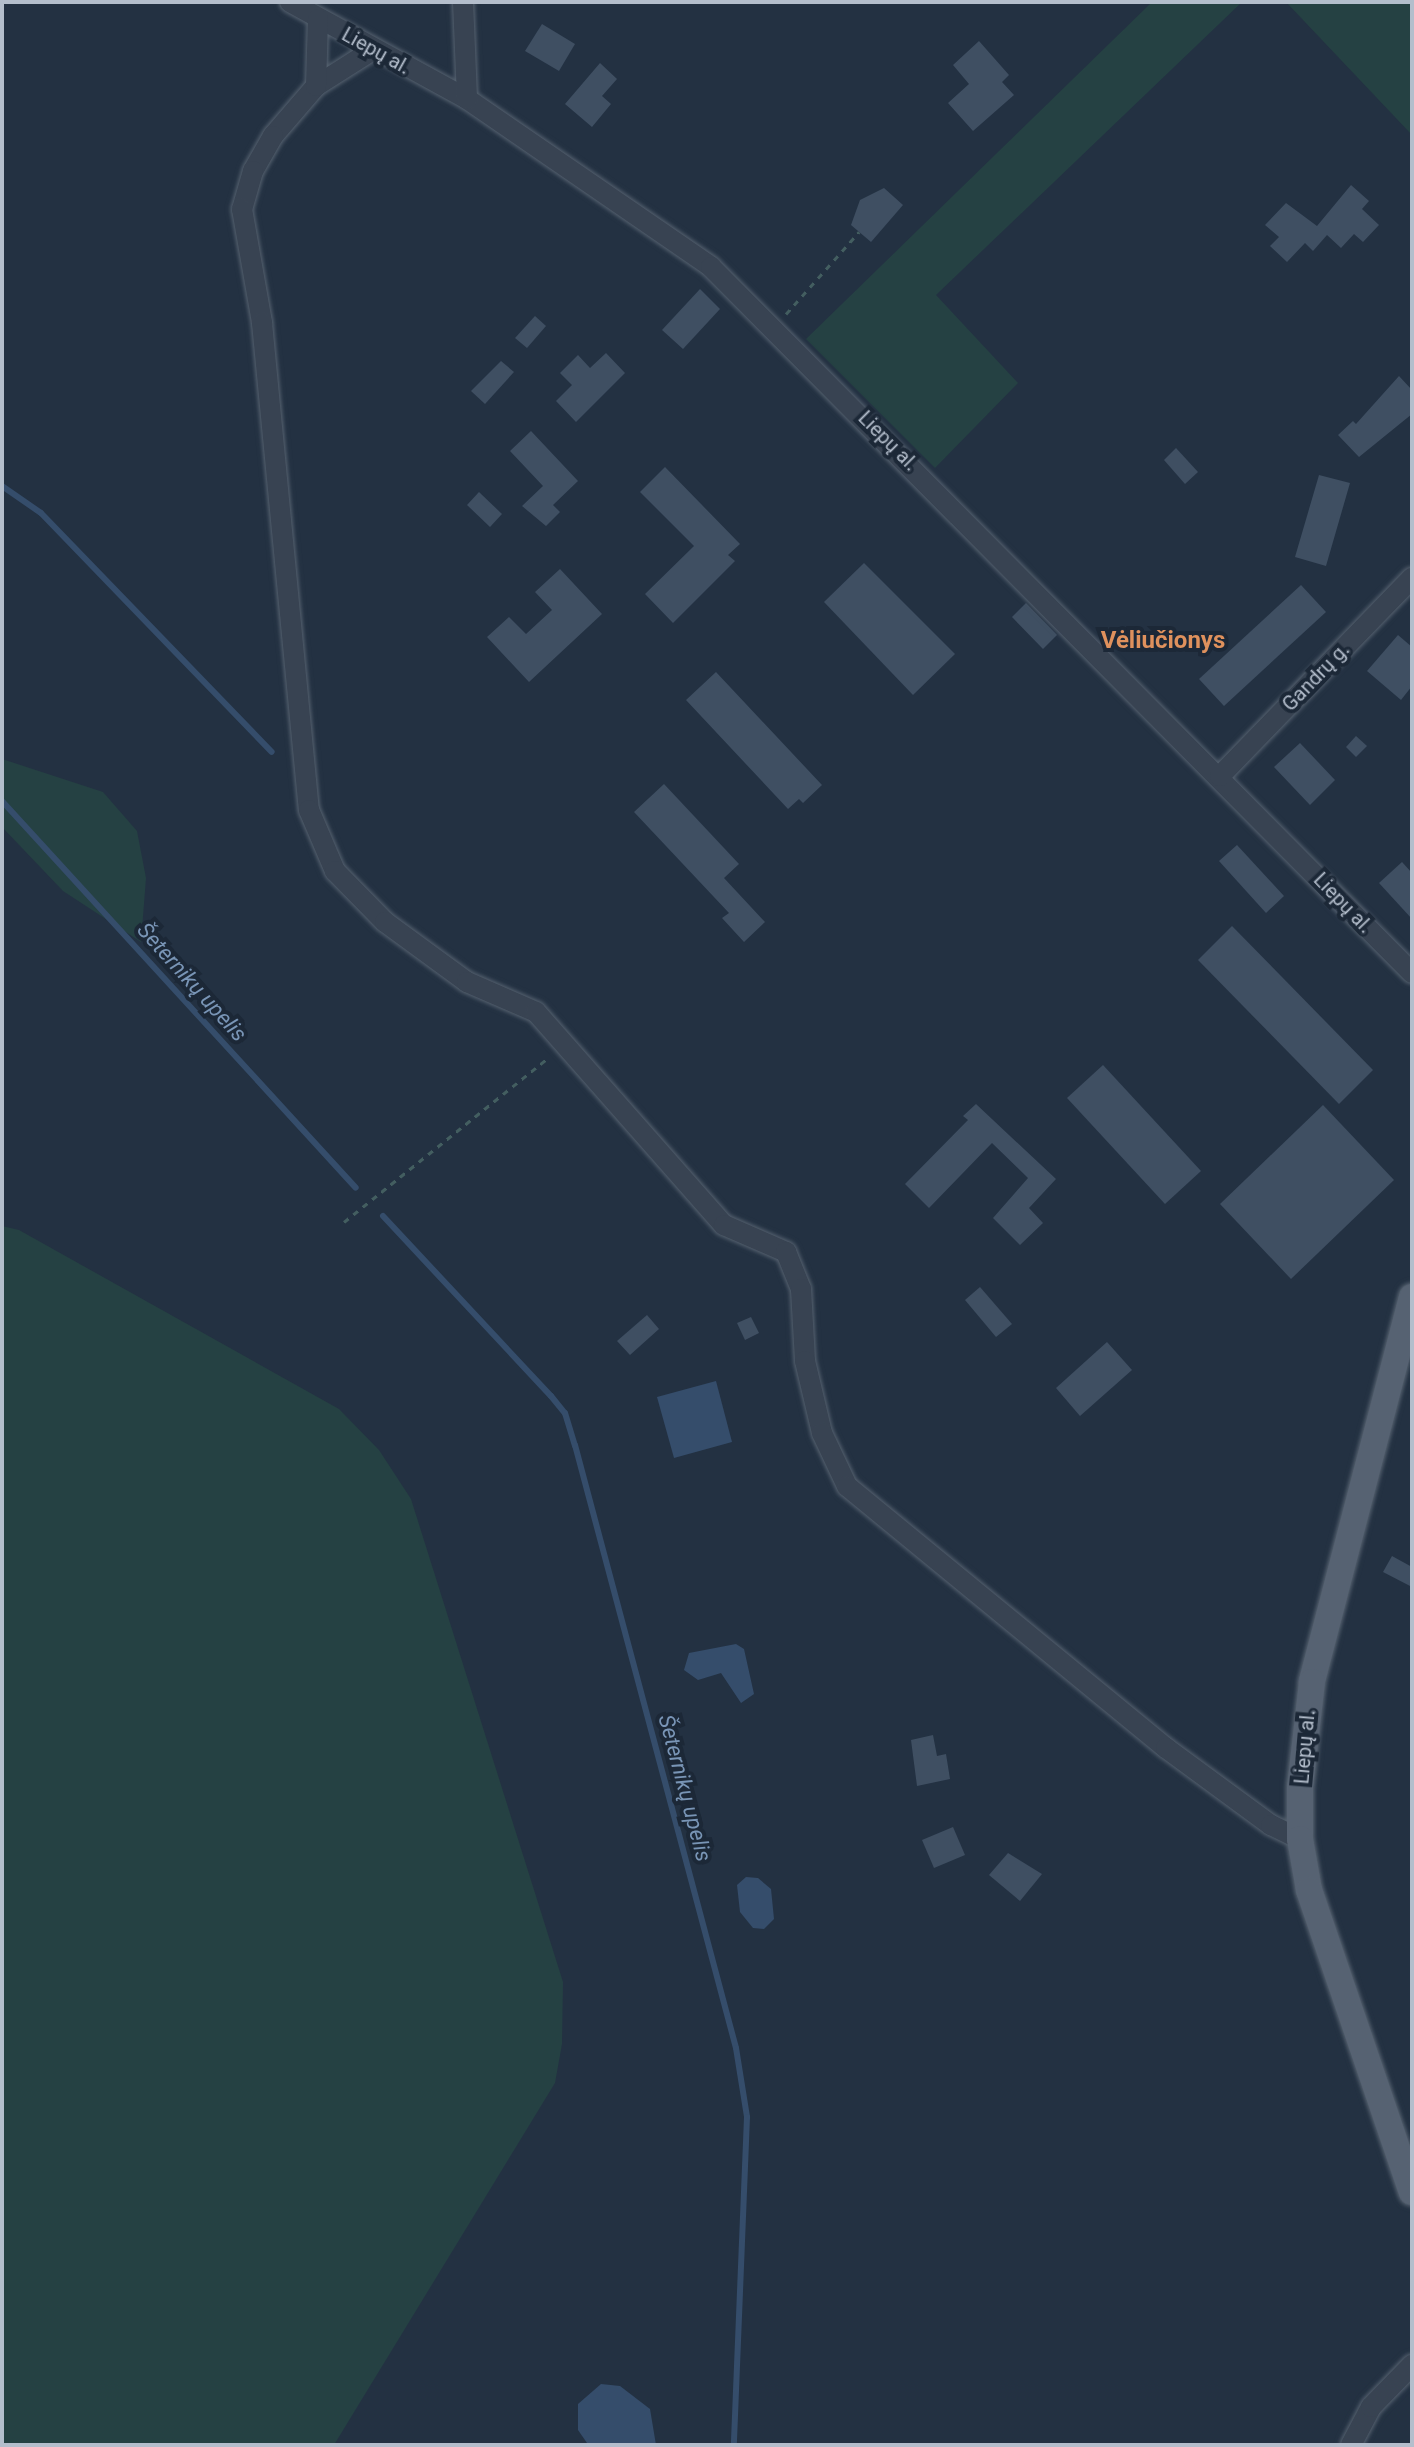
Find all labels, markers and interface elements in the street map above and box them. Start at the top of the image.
street label: Liepų al. [338,22,414,80]
street label: Liepų al. [853,406,923,476]
district label: Vėliučionys [1101,627,1225,655]
street label: Gandrų g. [1277,638,1355,716]
street label: Liepų al. [1309,868,1377,938]
water label: Šeternikų upelis [132,917,252,1047]
street label: Liepų al. [1290,1709,1320,1785]
water label: Šeternikų upelis [653,1712,717,1864]

